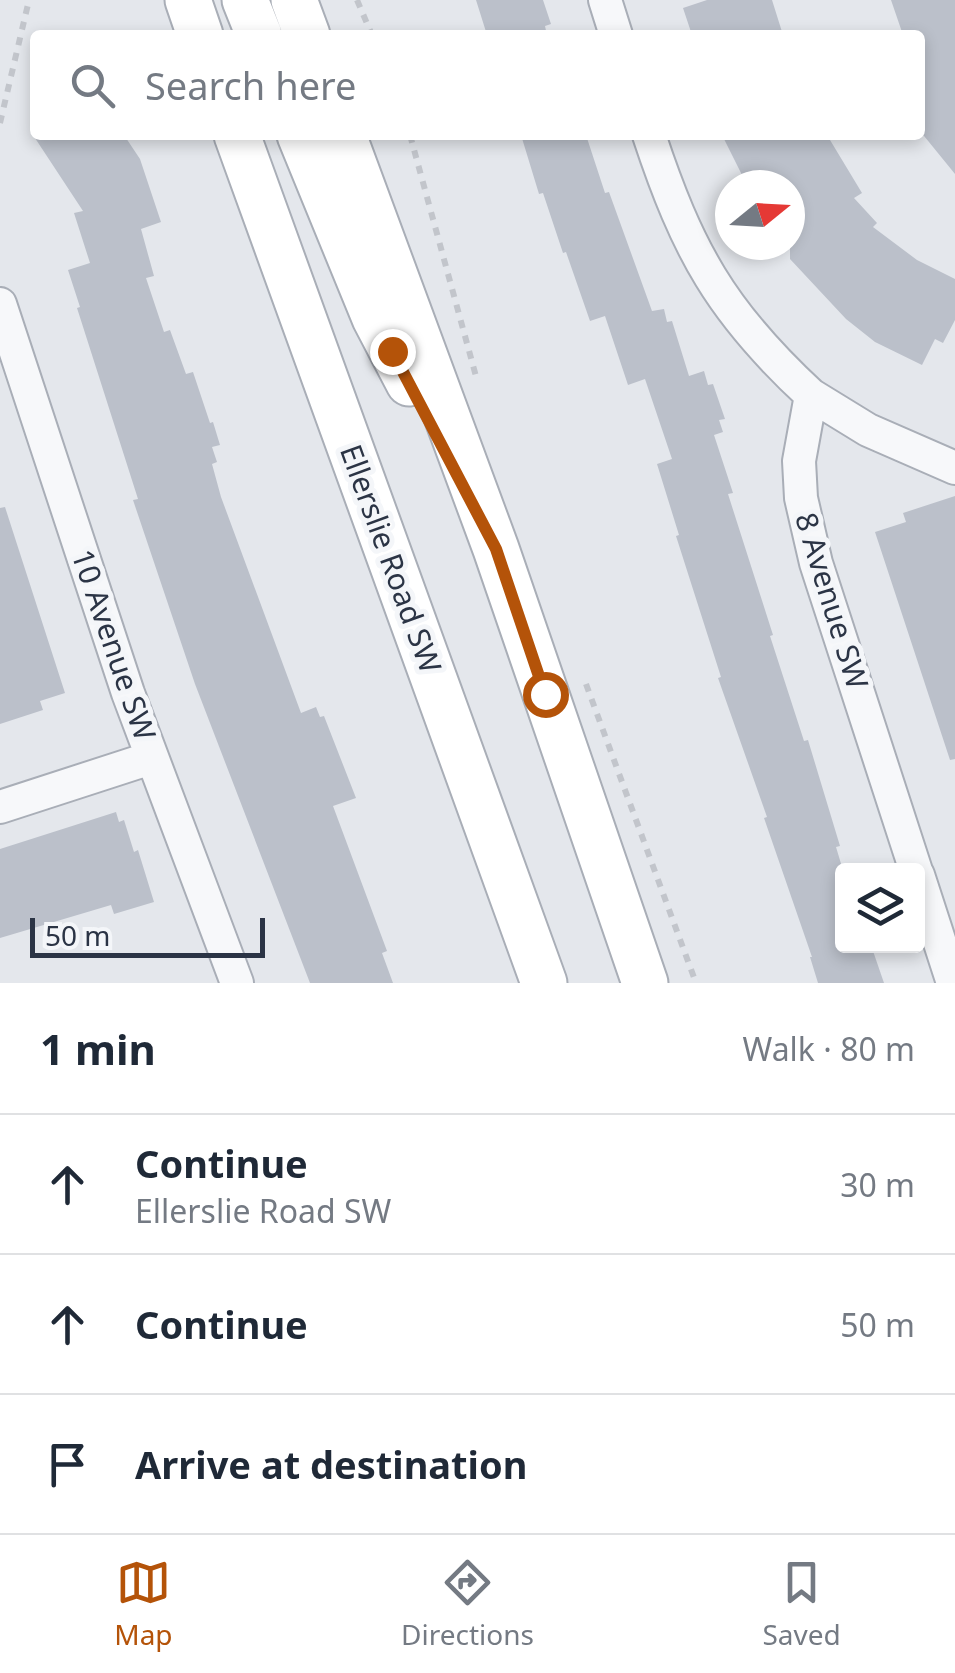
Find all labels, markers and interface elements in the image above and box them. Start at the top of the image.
search box [30,30,925,140]
icon: search [65,58,120,113]
text: Search here [145,59,356,111]
north arrow [715,170,805,260]
route end [370,329,416,375]
street label: Ellerslie Road SW [331,439,452,678]
street label: 8 Avenue SW [786,507,879,694]
street label: 10 Avenue SW [63,543,166,746]
route start [523,672,569,718]
map controls [835,863,925,953]
button: layers [835,863,925,953]
scale bar [30,913,265,958]
text: 50 m [45,916,111,954]
text: 1 min [40,1020,156,1077]
text: Walk · 80 m [743,1027,915,1070]
text: Continue [135,1137,308,1189]
icon: ahead [40,1157,95,1212]
text: 30 m [840,1163,915,1206]
text: Ellerslie Road SW [135,1189,391,1232]
icon: ahead [40,1297,95,1352]
text: Continue [135,1298,308,1350]
text: 50 m [840,1303,915,1346]
icon: arrive [40,1437,95,1492]
text: Arrive at destination [135,1438,527,1490]
tab: Map [114,1555,173,1653]
tab: Directions [401,1555,534,1653]
tab: Saved [762,1555,841,1653]

